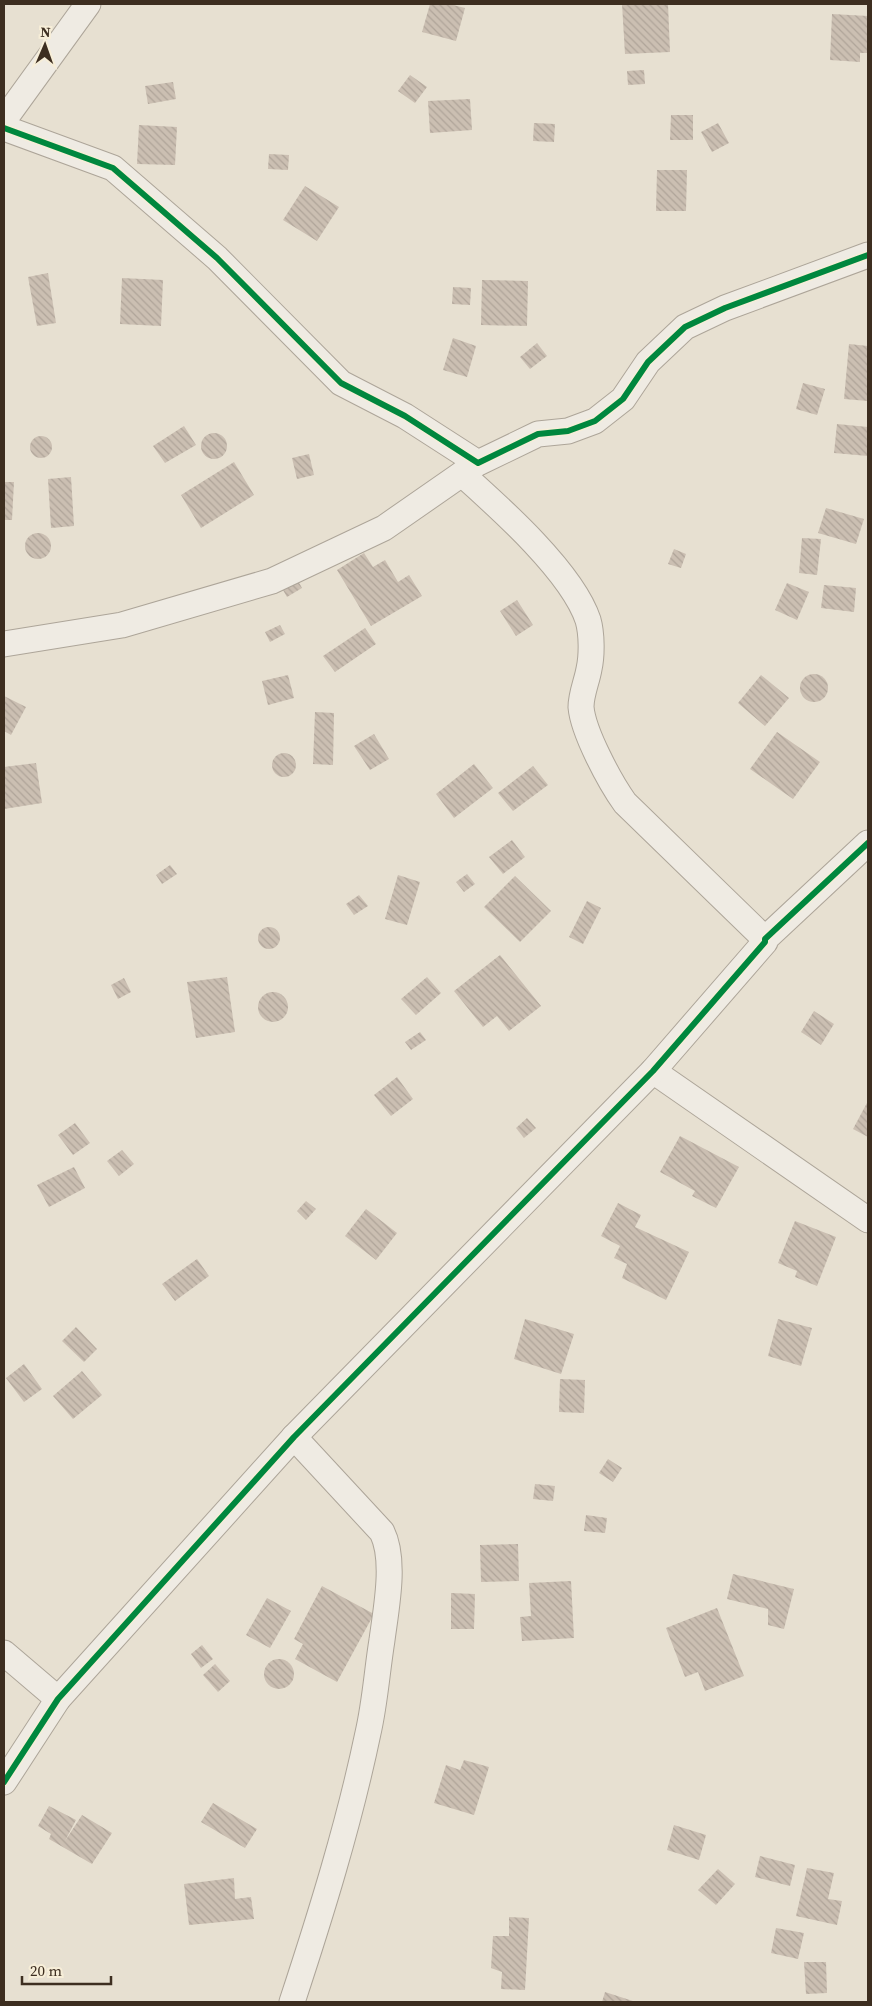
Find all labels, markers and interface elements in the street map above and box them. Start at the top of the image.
north arrow [20,20,70,70]
text: N [40,22,51,42]
scale bar [22,1954,111,1986]
text: 20 m [30,1960,62,1981]

